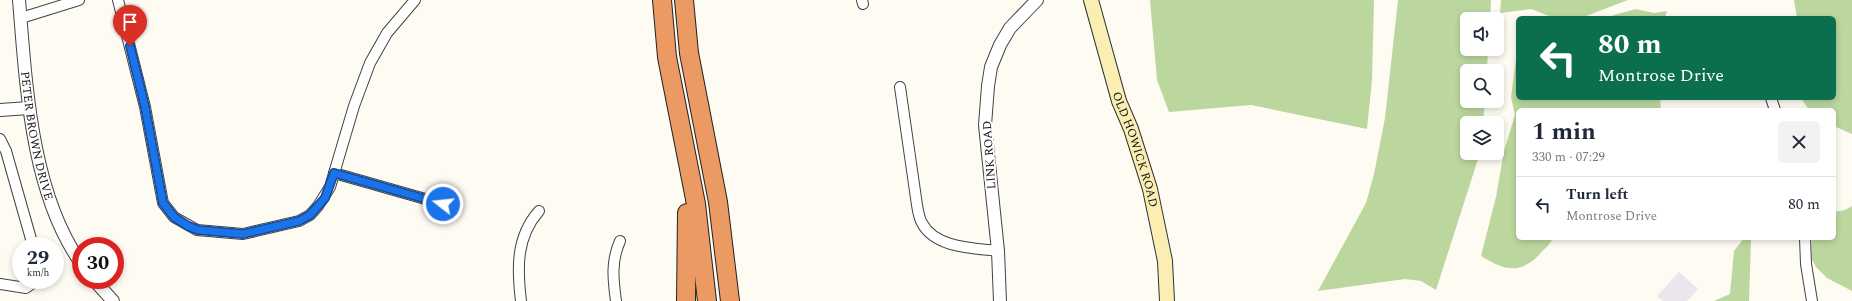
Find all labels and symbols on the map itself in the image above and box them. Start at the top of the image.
pin [113,5,147,46]
street label: PETER BROWN DRIVE [15,70,58,203]
street label: OLD HOWICK ROAD [1107,90,1163,209]
street label: LINK ROAD [978,120,1001,190]
position arrow [422,183,464,225]
speed limit sign: 30 [72,237,124,289]

